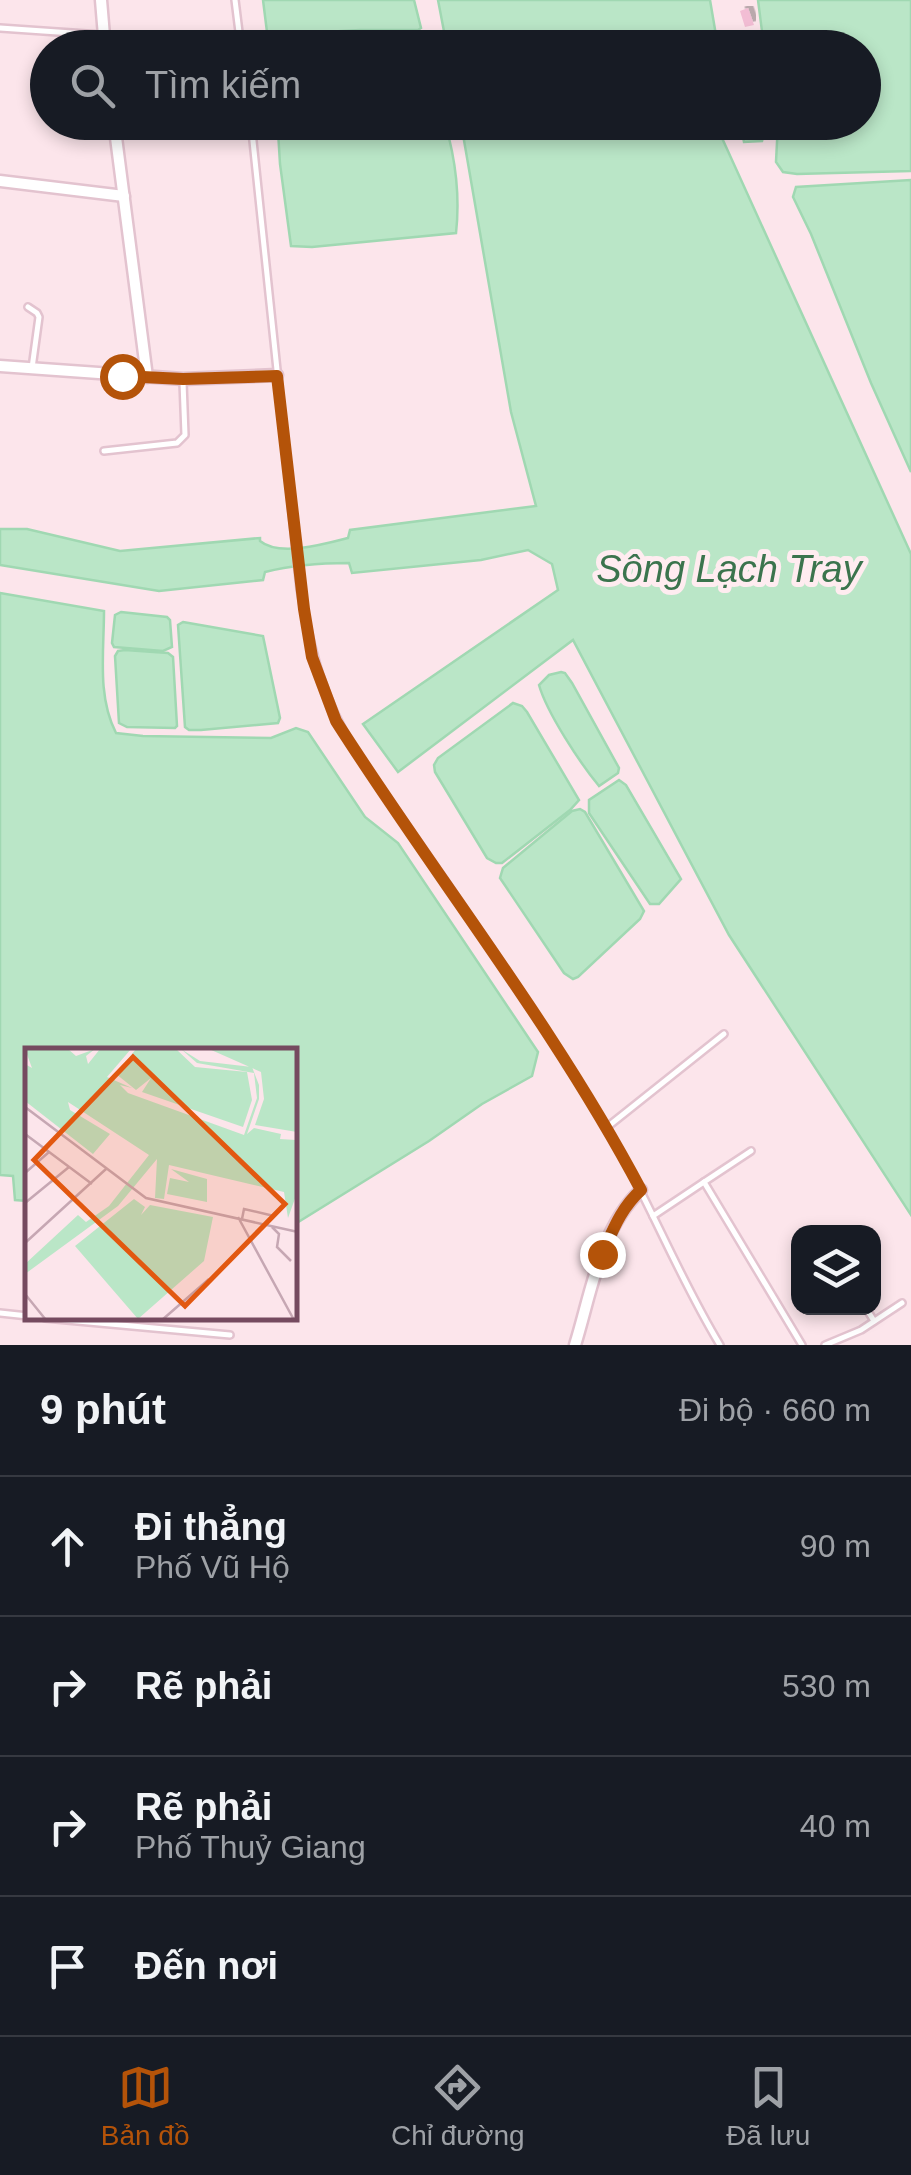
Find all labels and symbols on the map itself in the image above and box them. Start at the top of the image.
route start [100,354,146,400]
water label: Sông Lạch Tray [596,548,864,590]
inset map [25,1048,298,1320]
route end [580,1232,626,1278]

